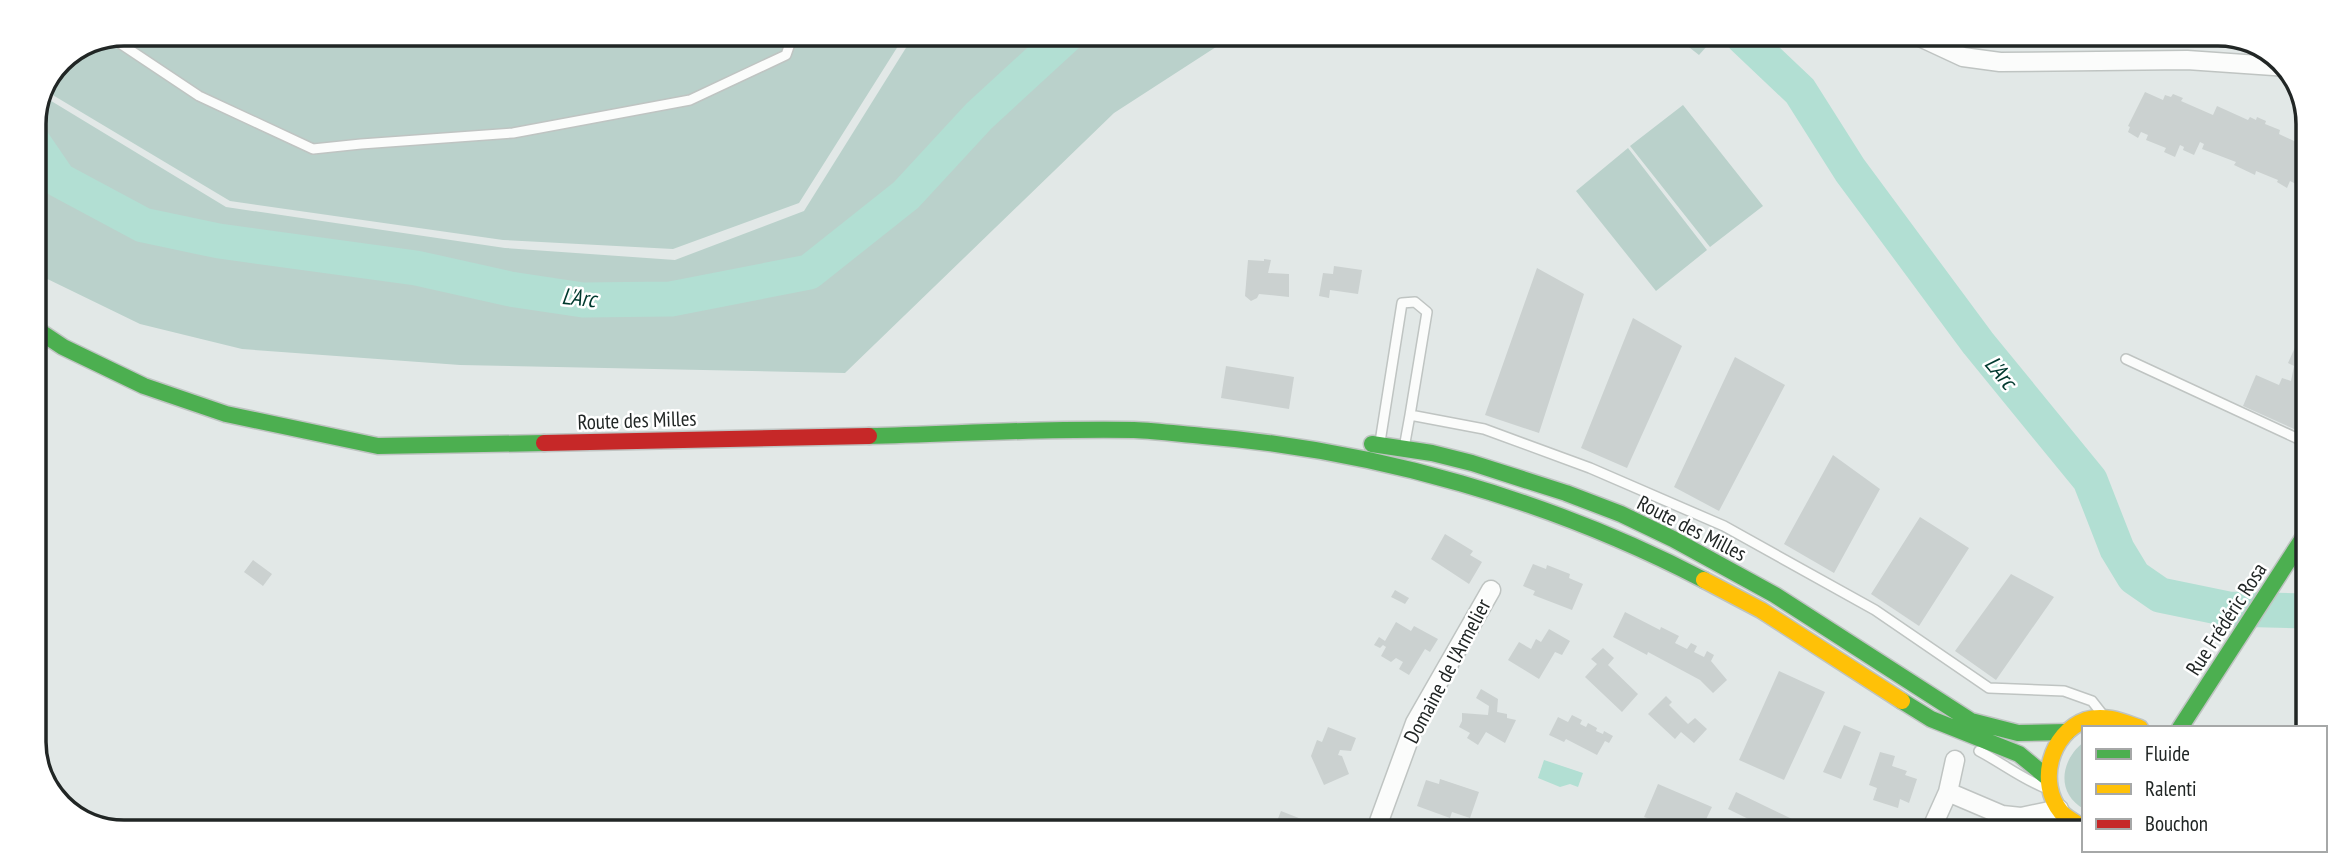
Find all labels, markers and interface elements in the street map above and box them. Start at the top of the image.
water label: L'Arc [560,281,600,314]
water label: L'Arc [1979,349,2025,397]
street label: Route des Milles [577,404,697,436]
street label: Route des Milles [1633,489,1751,567]
street label: Rue Frédéric Rosa [2180,558,2272,680]
street label: Domaine de l'Armelier [1398,594,1497,748]
legend [2082,726,2327,852]
text: Fluide [2145,740,2190,767]
text: Ralenti [2145,775,2197,802]
text: Bouchon [2145,810,2208,837]

